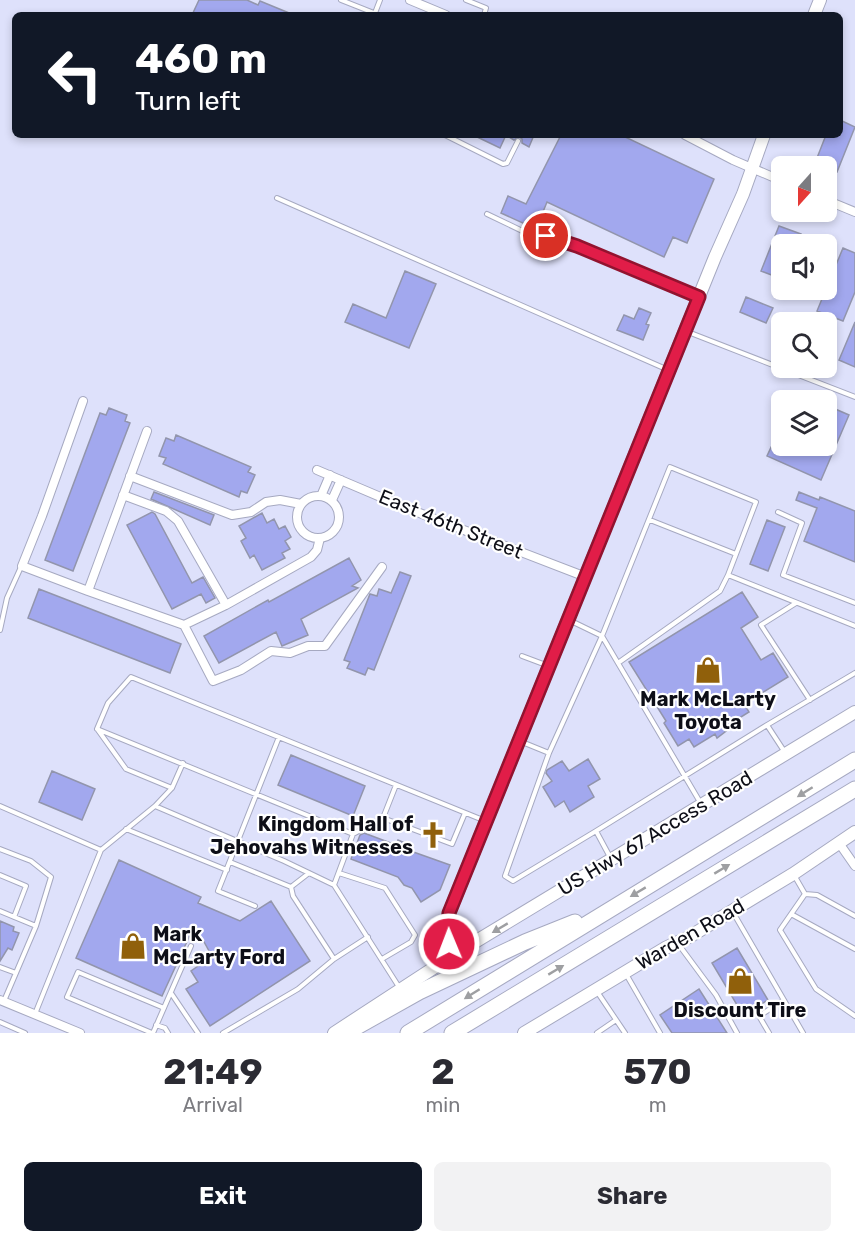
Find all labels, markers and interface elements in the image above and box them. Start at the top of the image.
text: 460 m [135,34,267,84]
icon: left [36,36,114,114]
text: Turn left [135,85,240,117]
north arrow [771,156,837,222]
map controls [771,156,837,456]
pin [520,210,571,261]
icon: arrive [529,219,562,252]
button: sound [771,234,837,300]
button: search [771,312,837,378]
button: layers [771,390,837,456]
street label: East 46th Street [375,484,527,564]
shop icon: Mark McLarty Toyota [693,655,723,685]
place label: Mark McLarty Toyota [640,687,776,734]
street label: US Hwy 67 Access Road [553,765,757,901]
one-way arrow [797,786,814,797]
place label: Kingdom Hall of Jehovahs Witnesses [210,812,413,859]
church icon: Kingdom Hall of Jehovahs Witnesses [418,820,448,850]
one-way arrow [714,864,730,875]
one-way arrow [629,887,646,897]
street label: Warden Road [631,893,749,975]
position arrow [417,912,481,976]
place label: Mark McLarty Ford [153,922,285,969]
one-way arrow [492,922,508,933]
shop icon: Mark McLarty Ford [118,931,148,961]
one-way arrow [548,965,564,976]
shop icon: Discount Tire [725,966,755,996]
one-way arrow [464,988,480,999]
place label: Discount Tire [674,998,807,1022]
text: 21:49 [163,1050,262,1093]
text: 2 [431,1050,455,1093]
text: 570 [623,1050,692,1093]
text: Arrival [183,1093,243,1117]
text: min [426,1093,460,1117]
text: m [649,1093,667,1117]
button: Exit [24,1162,422,1231]
button: Share [434,1162,831,1231]

